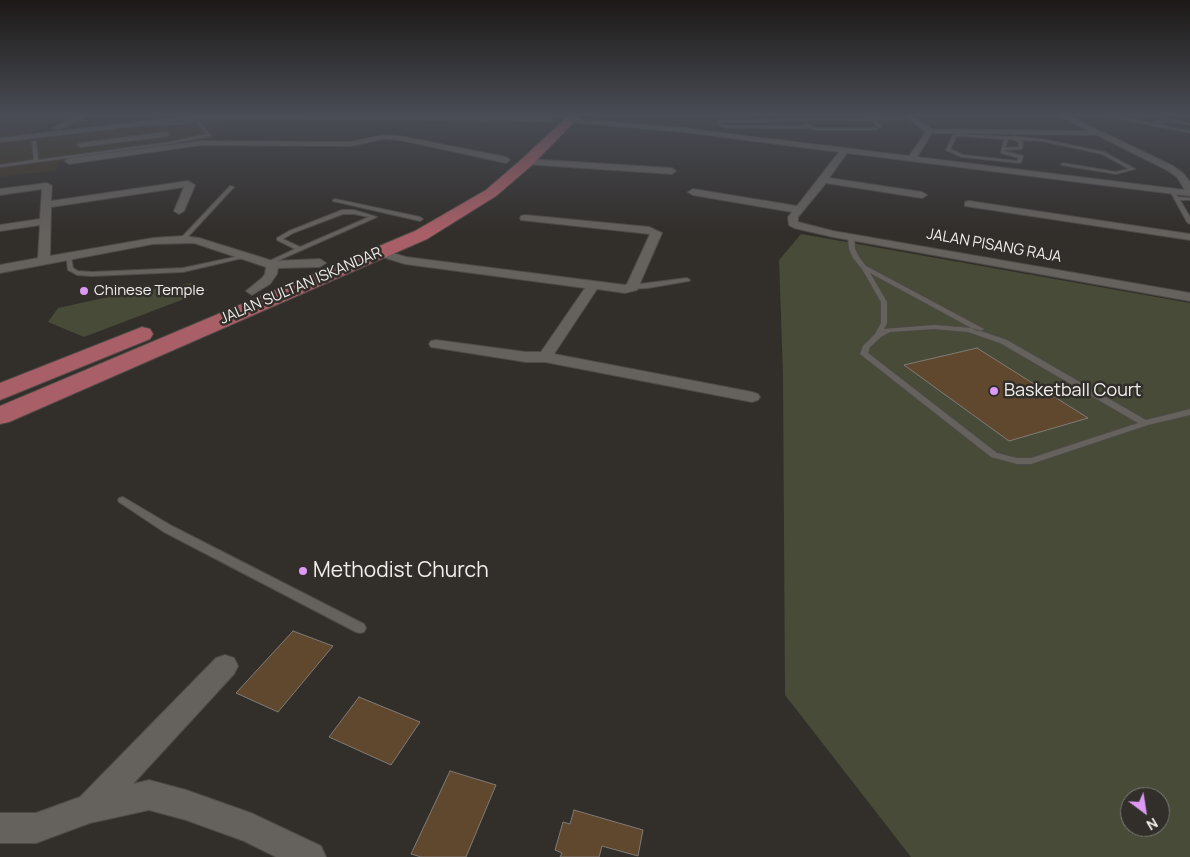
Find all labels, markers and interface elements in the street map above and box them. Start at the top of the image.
street label: JALAN PISANG RAJA [925,225,1063,267]
street label: JALAN SULTAN ISKANDAR [217,244,385,328]
place label: Chinese Temple [94,282,205,300]
marker: Chinese Temple [78,285,90,297]
place label: Basketball Court [1004,380,1142,402]
marker: Basketball Court [988,385,1000,397]
place label: Methodist Church [313,558,489,584]
marker: Methodist Church [297,565,309,577]
north arrow [1120,787,1170,837]
text: N [1143,814,1162,835]

